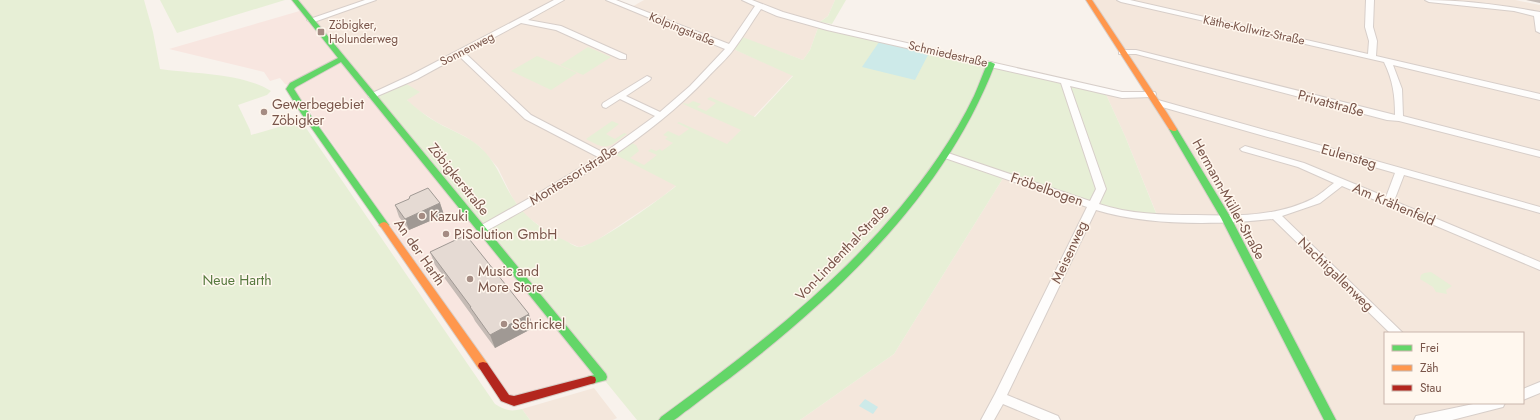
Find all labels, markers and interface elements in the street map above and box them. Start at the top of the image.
street label: Kolpingstraße [646,8,718,50]
street label: Käthe-Kollwitz-Straße [1202,10,1306,50]
place label: Zöbigker, Holunderweg [329,16,398,48]
marker: Zöbigker, Holunderweg [316,27,326,37]
street label: Sonnenweg [437,28,497,70]
street label: Schmiedestraße [907,36,989,72]
street label: Privatstraße [1296,85,1366,121]
place label: Gewerbegebiet Zöbigker [272,94,364,130]
marker: Gewerbegebiet Zöbigker [259,107,269,117]
street label: Hermann-Müller-Straße [1188,135,1270,263]
street label: Zöbigkerstraße [424,138,494,220]
street label: Eulensteg [1319,139,1379,173]
street label: Montessoristraße [525,140,621,210]
street label: Fröbelbogen [1008,167,1086,211]
street label: Am Krähenfeld [1350,178,1438,230]
street label: Von-Lindenthal-Straße [791,199,893,305]
place label: Kazuki [430,206,468,226]
marker: Kazuki [417,211,427,221]
street label: An der Harth [390,215,450,289]
street label: Meisenweg [1046,217,1092,287]
place label: PiSolution GmbH [454,224,557,244]
marker: PiSolution GmbH [441,229,451,239]
street label: Nachtigallenweg [1294,232,1378,316]
place label: Music and More Store [478,261,543,297]
park label: Neue Harth [202,270,272,290]
marker: Music and More Store [465,274,475,284]
place label: Schrickel [512,314,565,334]
marker: Schrickel [499,319,509,329]
legend [1384,332,1524,404]
text: Frei [1420,339,1439,357]
text: Zäh [1420,359,1439,377]
text: Stau [1420,379,1442,397]

